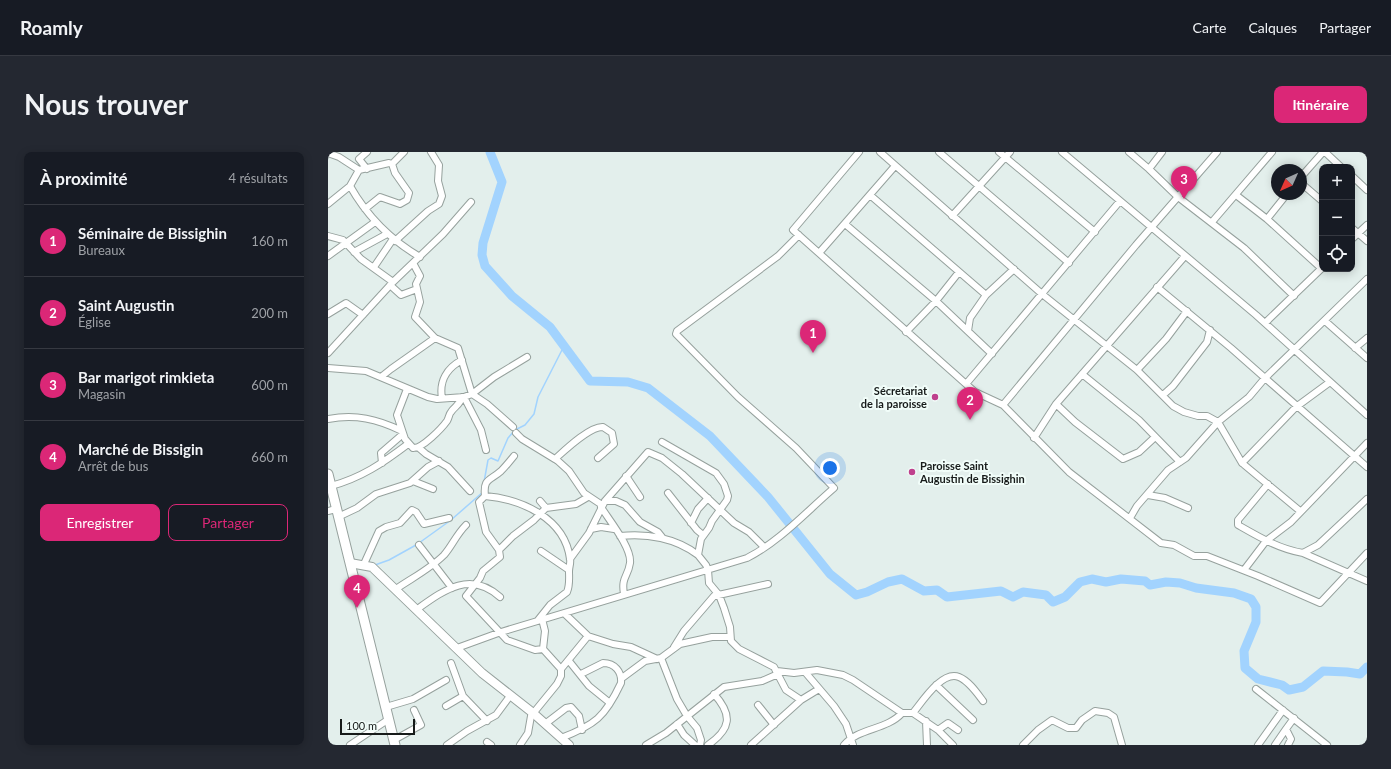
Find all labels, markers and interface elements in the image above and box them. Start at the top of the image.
text: Roamly [20,16,83,39]
text: Carte [1193,19,1226,36]
text: Calques [1248,19,1297,36]
text: Partager [1319,19,1371,36]
button: Itinéraire [1274,86,1367,123]
text: Nous trouver [24,87,188,121]
north arrow [1271,164,1307,200]
map controls [1319,164,1355,272]
button: + [1319,164,1355,200]
pin: 3 [1171,166,1197,199]
text: À proximité [40,168,128,189]
text: 4 résultats [229,170,288,186]
button: − [1319,200,1355,236]
text: Séminaire de Bissighin [78,224,227,242]
text: 1 [49,233,57,249]
text: 160 m [251,233,288,249]
button: locate [1319,236,1355,272]
text: Bureaux [78,242,125,258]
text: Saint Augustin [78,296,174,314]
text: 2 [49,305,57,321]
text: 200 m [251,305,288,321]
text: Église [78,314,111,330]
pin: 1 [800,320,826,353]
text: Bar marigot rimkieta [78,368,214,386]
text: 3 [49,377,57,393]
text: 600 m [251,377,288,393]
place label: Sécretariat de la paroisse [861,384,928,410]
text: Magasin [78,386,126,402]
pin: 2 [957,387,983,420]
marker: Sécretariat de la paroisse [930,392,940,402]
text: Marché de Bissigin [78,440,203,458]
text: 4 [49,449,57,465]
text: 660 m [251,449,288,465]
text: Arrêt de bus [78,458,148,474]
your location [820,458,840,478]
place label: Paroisse Saint Augustin de Bissighin [919,459,1025,485]
marker: Paroisse Saint Augustin de Bissighin [907,467,917,477]
button: Enregistrer [40,504,160,541]
button: Partager [168,504,288,541]
pin: 4 [344,575,370,608]
scale bar [340,717,415,736]
text: 100 m [346,719,377,732]

